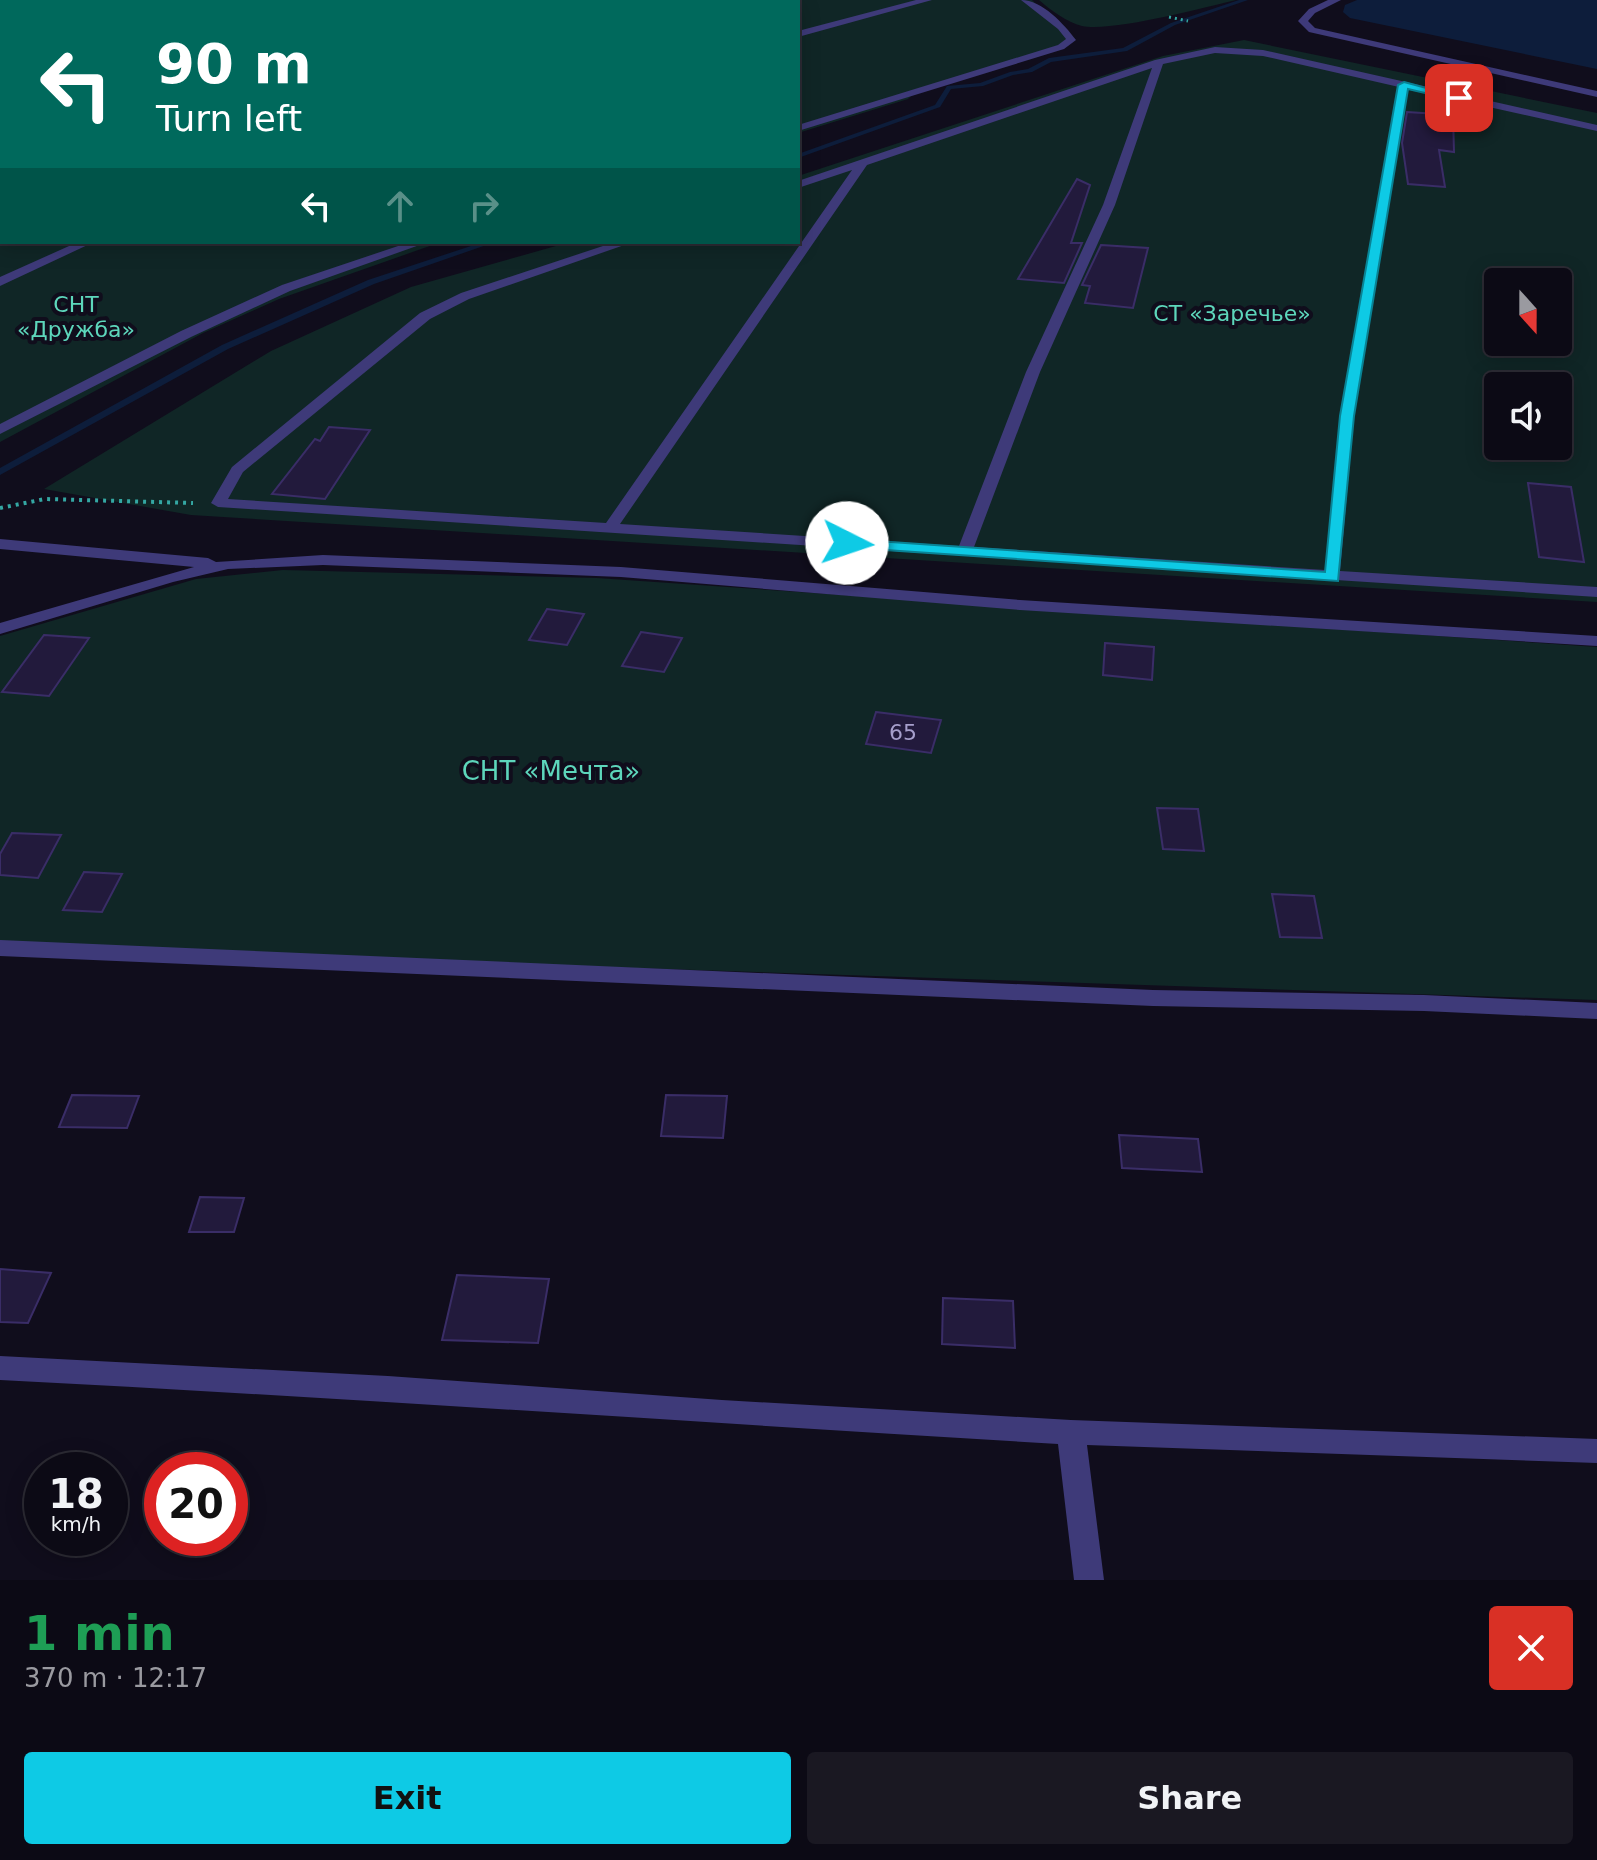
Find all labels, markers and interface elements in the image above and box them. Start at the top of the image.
text: 90 m [156,31,312,96]
icon: left [24,32,128,136]
pin [1425,64,1493,132]
icon: arrive [1437,76,1481,120]
text: Turn left [156,98,302,139]
icon: left [294,184,338,228]
icon: ahead [378,184,422,228]
icon: right [462,184,506,228]
north arrow [1484,268,1572,356]
map controls [1484,268,1572,460]
park label: СНТ «Дружба» [17,292,135,342]
park label: СТ «Заречье» [1153,301,1311,326]
button: sound [1484,372,1572,460]
position arrow [805,501,889,585]
house number: 65 [889,720,917,745]
park label: СНТ «Мечта» [462,756,640,786]
speed limit sign: 20 [144,1452,248,1556]
text: 18 [48,1471,104,1517]
text: km/h [51,1512,101,1536]
text: 1 min [24,1605,175,1661]
button: close [1489,1606,1573,1690]
text: 370 m · 12:17 [24,1663,207,1693]
button: Exit [24,1752,791,1844]
button: Share [807,1752,1573,1844]

